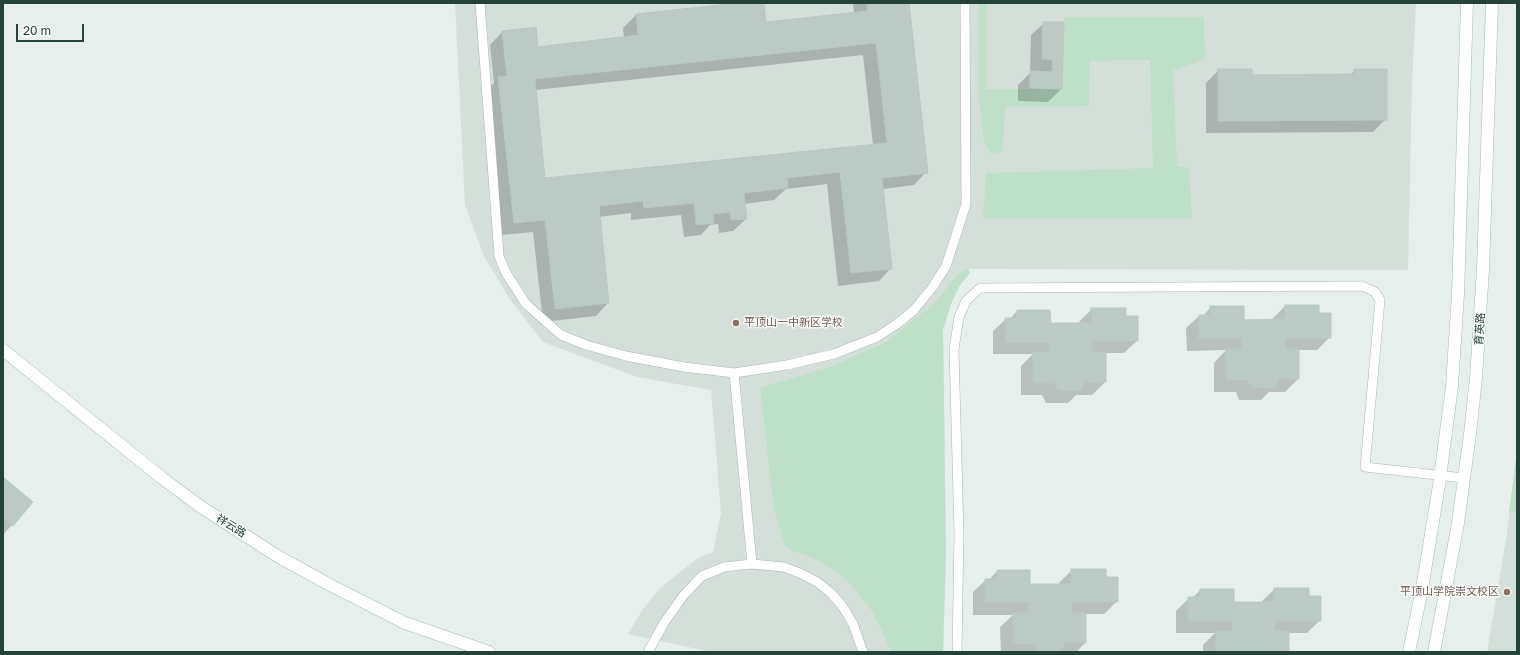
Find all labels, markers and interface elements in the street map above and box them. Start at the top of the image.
scale bar [18,16,86,42]
text: 20 m [23,23,51,38]
street label: 育英路 [1472,312,1488,346]
place label: 平顶山一中新区学校 [744,316,843,330]
marker: 平顶山一中新区学校 [731,318,741,328]
street label: 祥云路 [214,512,248,540]
place label: 平顶山学院崇文校区 [1400,585,1499,599]
marker: 平顶山学院崇文校区 [1502,587,1512,597]

